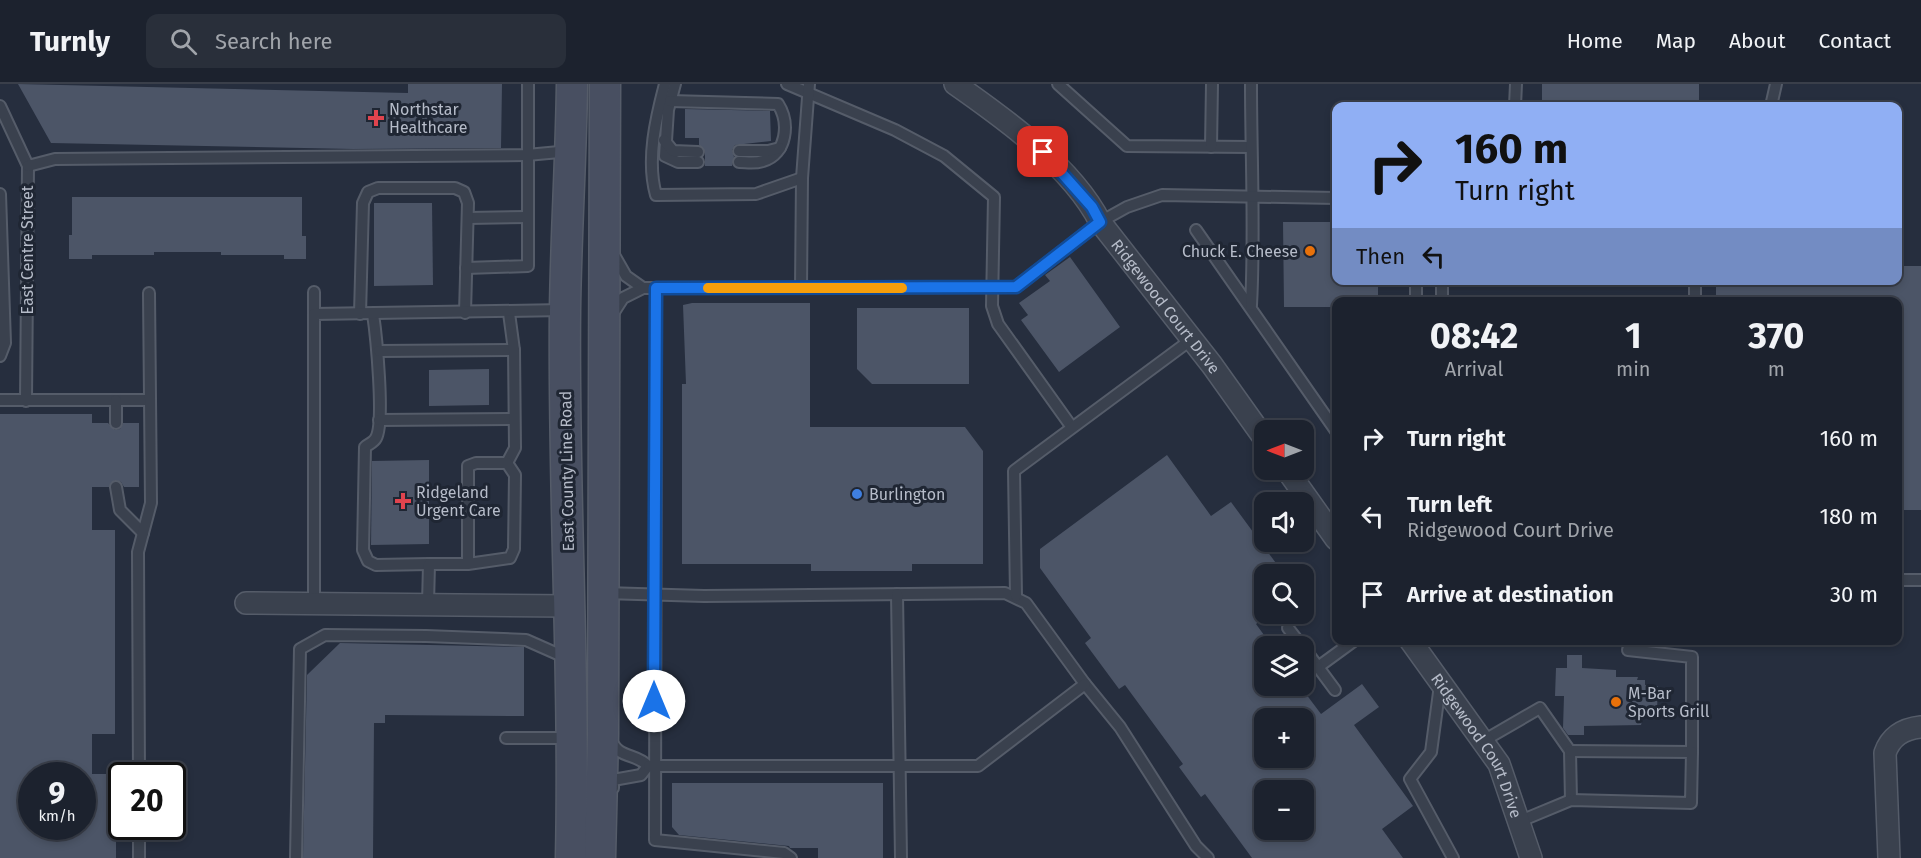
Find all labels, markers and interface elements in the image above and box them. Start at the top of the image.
search box [146,14,566,68]
text: Turnly [30,25,110,58]
icon: search [167,25,200,58]
text: Search here [215,28,332,55]
text: Home [1567,28,1623,54]
text: Map [1656,28,1696,54]
text: About [1729,28,1786,54]
text: Contact [1819,28,1891,54]
place label: Northstar Healthcare [389,100,467,137]
marker: Northstar Healthcare [367,109,385,127]
text: 160 m [1455,124,1568,174]
pin [1017,126,1068,177]
icon: right [1356,126,1434,204]
icon: arrive [1026,135,1059,168]
text: Turn right [1455,175,1575,207]
street label: East Centre Street [18,185,37,314]
street label: Ridgewood Court Drive [1107,235,1225,377]
icon: left [1417,240,1450,273]
place label: Chuck E. Cheese [1182,242,1298,261]
text: Then [1356,243,1405,270]
marker: Chuck E. Cheese [1303,244,1317,258]
text: 08:42 [1430,314,1518,358]
text: 1 [1625,314,1642,358]
text: 370 [1748,314,1804,358]
text: Arrival [1445,357,1503,381]
text: min [1616,357,1651,381]
text: m [1768,357,1785,381]
street label: East County Line Road [556,391,578,551]
north arrow [1254,420,1314,480]
map controls [1254,420,1314,840]
icon: right [1356,422,1389,455]
text: Turn right [1407,425,1506,452]
text: 160 m [1820,425,1878,452]
place label: Ridgeland Urgent Care [416,483,501,520]
place label: Burlington [869,485,945,504]
marker: Burlington [850,487,864,501]
text: Turn left [1407,491,1492,518]
marker: Ridgeland Urgent Care [394,492,412,510]
button: sound [1254,492,1314,552]
icon: left [1356,500,1389,533]
text: 180 m [1819,503,1878,530]
text: Ridgewood Court Drive [1407,518,1614,542]
button: search [1254,564,1314,624]
icon: arrive [1356,578,1389,611]
text: Arrive at destination [1407,581,1614,608]
text: 30 m [1830,581,1878,608]
button: layers [1254,636,1314,696]
position arrow [622,669,686,733]
street label: Ridgewood Court Drive [1427,670,1526,820]
place label: M-Bar Sports Grill [1628,684,1710,721]
marker: M-Bar Sports Grill [1609,695,1623,709]
button: + [1254,708,1314,768]
speed limit sign: 20 [108,762,186,840]
text: 9 [49,776,65,812]
button: − [1254,780,1314,840]
text: km/h [38,807,76,825]

